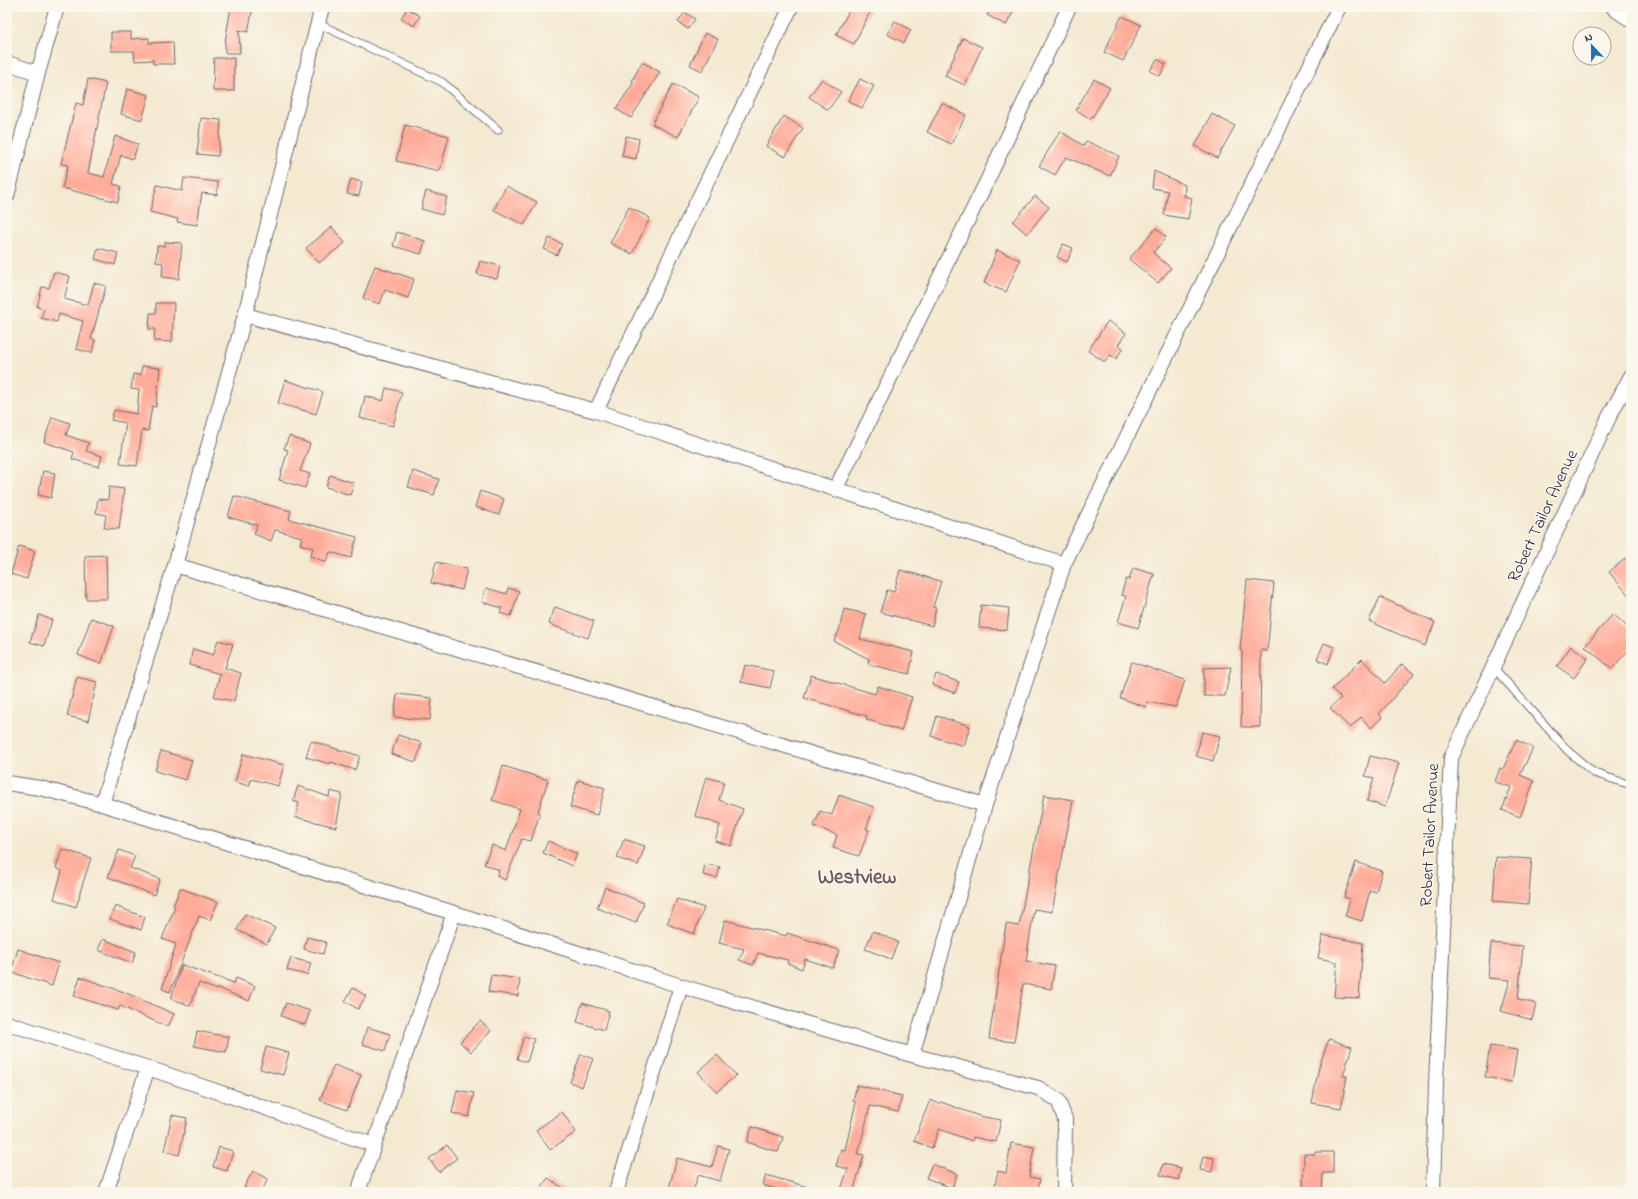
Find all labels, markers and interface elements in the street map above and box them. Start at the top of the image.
north arrow [1572,26,1612,66]
text: N [1582,29,1595,46]
street label: Robert Tailor Avenue [1501,445,1585,586]
street label: Robert Tailor Avenue [1414,762,1446,907]
district label: Westview [818,863,896,893]

